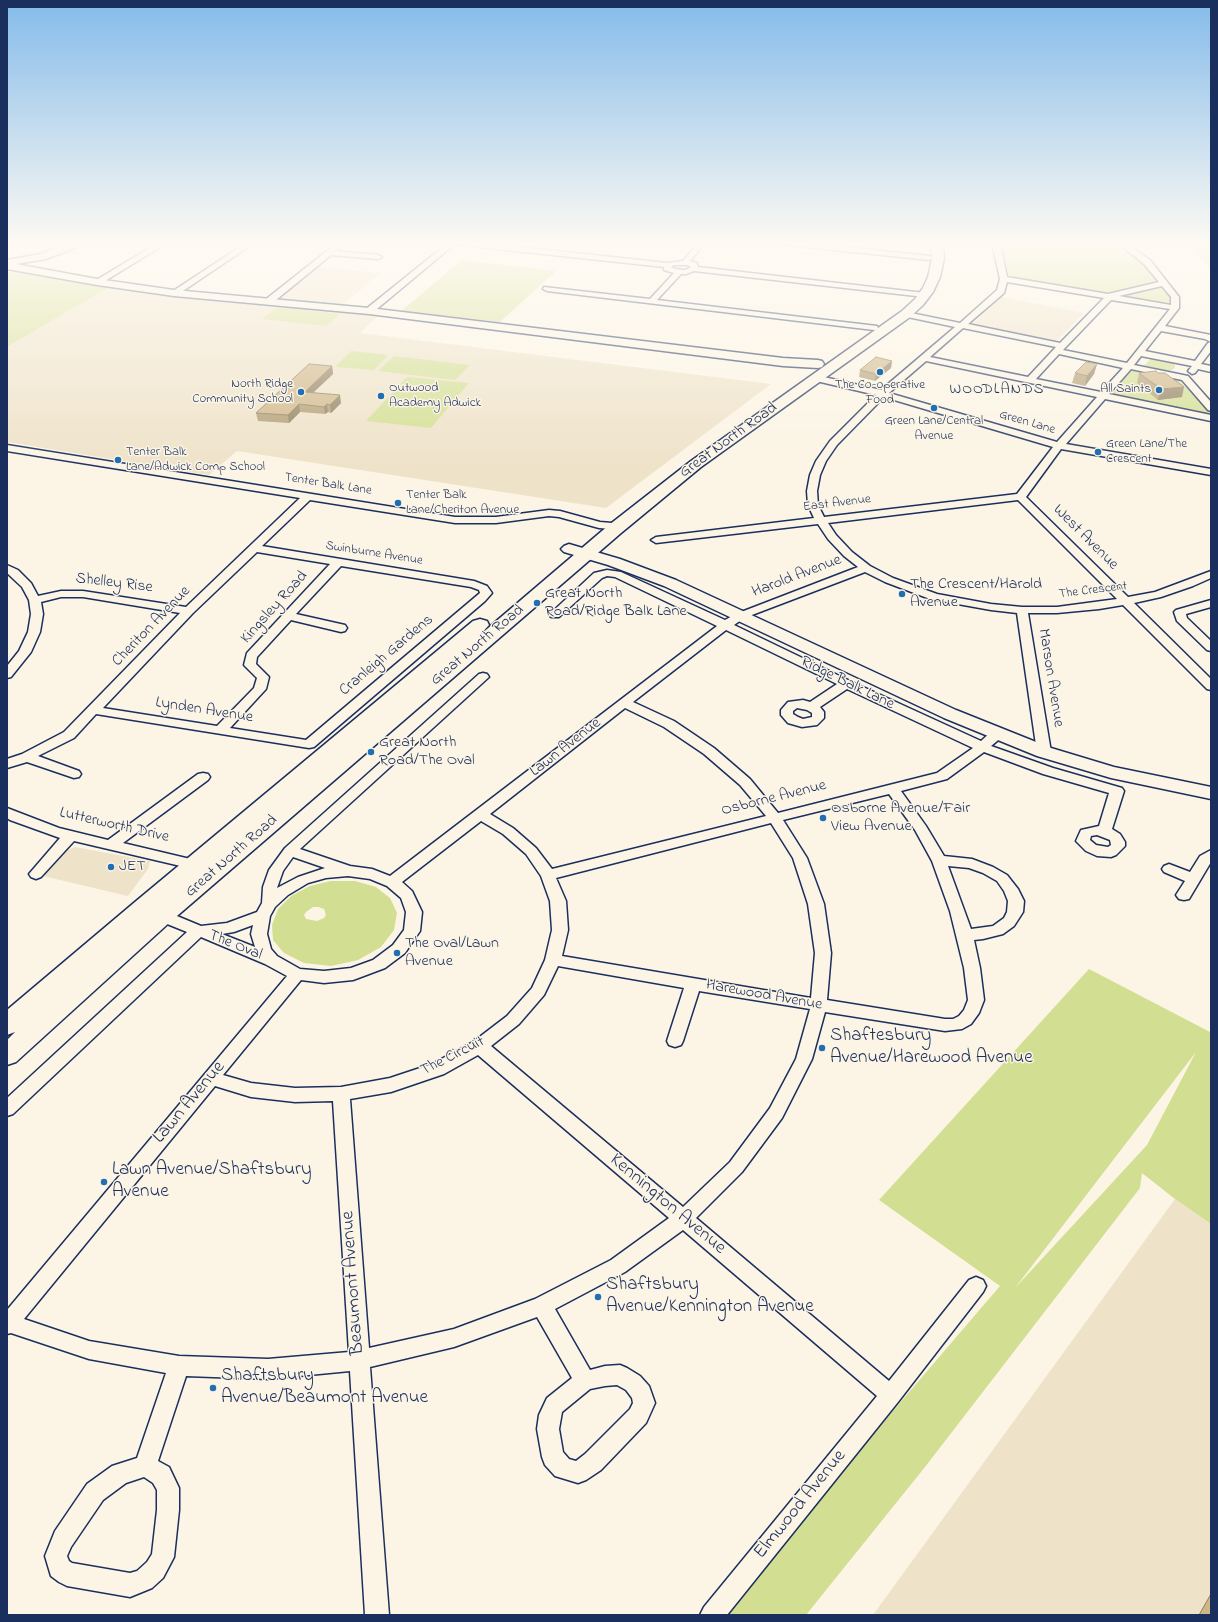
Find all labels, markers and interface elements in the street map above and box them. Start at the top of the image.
marker: The Co-operative Food [875,367,885,377]
place label: North Ridge Community School [192,377,293,408]
place label: The Co-operative Food [835,378,925,409]
place label: Outwood Academy Adwick [389,381,481,412]
district label: WOODLANDS [950,382,1044,400]
place label: All Saints [1100,382,1151,398]
marker: All Saints [1154,385,1164,395]
marker: North Ridge Community School [296,387,306,397]
marker: Outwood Academy Adwick [376,391,386,401]
street label: Great North Road [676,399,782,483]
marker: Green Lane/Central Avenue [929,403,939,413]
street label: Green Lane [997,408,1057,438]
place label: Green Lane/Central Avenue [885,414,983,445]
place label: Green Lane/The Crescent [1106,437,1187,468]
place label: Tenter Balk Lane/Adwick Comp School [126,445,265,476]
marker: Green Lane/The Crescent [1093,447,1103,457]
marker: Tenter Balk Lane/Adwick Comp School [113,455,123,465]
street label: Tenter Balk Lane [283,470,373,500]
place label: Tenter Balk Lane/Cheriton Avenue [406,488,519,519]
street label: East Avenue [802,492,872,516]
marker: Tenter Balk Lane/Cheriton Avenue [393,498,403,508]
street label: West Avenue [1048,501,1122,575]
street label: Swinburne Avenue [324,539,424,569]
street label: Harold Avenue [750,551,844,603]
street label: Kingsley Road [237,568,313,648]
street label: Shelley Rise [74,570,154,598]
place label: The Crescent/Harold Avenue [910,575,1042,613]
street label: The Crescent [1058,579,1128,603]
street label: Cheriton Avenue [109,583,195,671]
place label: Great North Road/Ridge Balk Lane [545,584,687,622]
marker: The Crescent/Harold Avenue [897,589,907,599]
marker: Great North Road/Ridge Balk Lane [532,598,542,608]
street label: Great North Road [427,601,529,691]
street label: Cranleigh Gardens [336,611,438,701]
street label: Marson Avenue [1033,627,1067,729]
street label: Ridge Balk Lane [797,653,897,715]
street label: Lynden Avenue [154,694,254,728]
street label: Lawn Avenue [527,714,605,782]
place label: Great North Road/The Oval [379,733,475,771]
marker: Great North Road/The Oval [366,747,376,757]
street label: Osborne Avenue [720,777,828,821]
place label: Osborne Avenue/Fair View Avenue [831,799,970,837]
street label: Lutterworth Drive [57,804,171,848]
street label: Great North Road [182,812,282,902]
marker: Osborne Avenue/Fair View Avenue [818,813,828,823]
place label: JET [119,857,146,877]
marker: JET [106,862,116,872]
street label: The Oval [205,927,265,965]
place label: The Oval/Lawn Avenue [405,934,499,972]
marker: The Oval/Lawn Avenue [392,948,402,958]
street label: Harewood Avenue [704,976,824,1016]
place label: Shaftesbury Avenue/Harewood Avenue [830,1026,1033,1070]
street label: The Circuit [418,1033,488,1081]
marker: Shaftesbury Avenue/Harewood Avenue [817,1043,827,1053]
street label: Lawn Avenue [149,1057,231,1149]
street label: Kennington Avenue [604,1150,730,1260]
place label: Lawn Avenue/Shaftsbury Avenue [112,1160,311,1204]
marker: Lawn Avenue/Shaftsbury Avenue [99,1177,109,1187]
street label: Beaumont Avenue [338,1210,370,1356]
place label: Shaftsbury Avenue/Kennington Avenue [606,1275,814,1319]
marker: Shaftsbury Avenue/Kennington Avenue [593,1292,603,1302]
place label: Shaftsbury Avenue/Beaumont Avenue [221,1366,428,1410]
marker: Shaftsbury Avenue/Beaumont Avenue [208,1383,218,1393]
street label: Elmwood Avenue [750,1446,852,1564]

